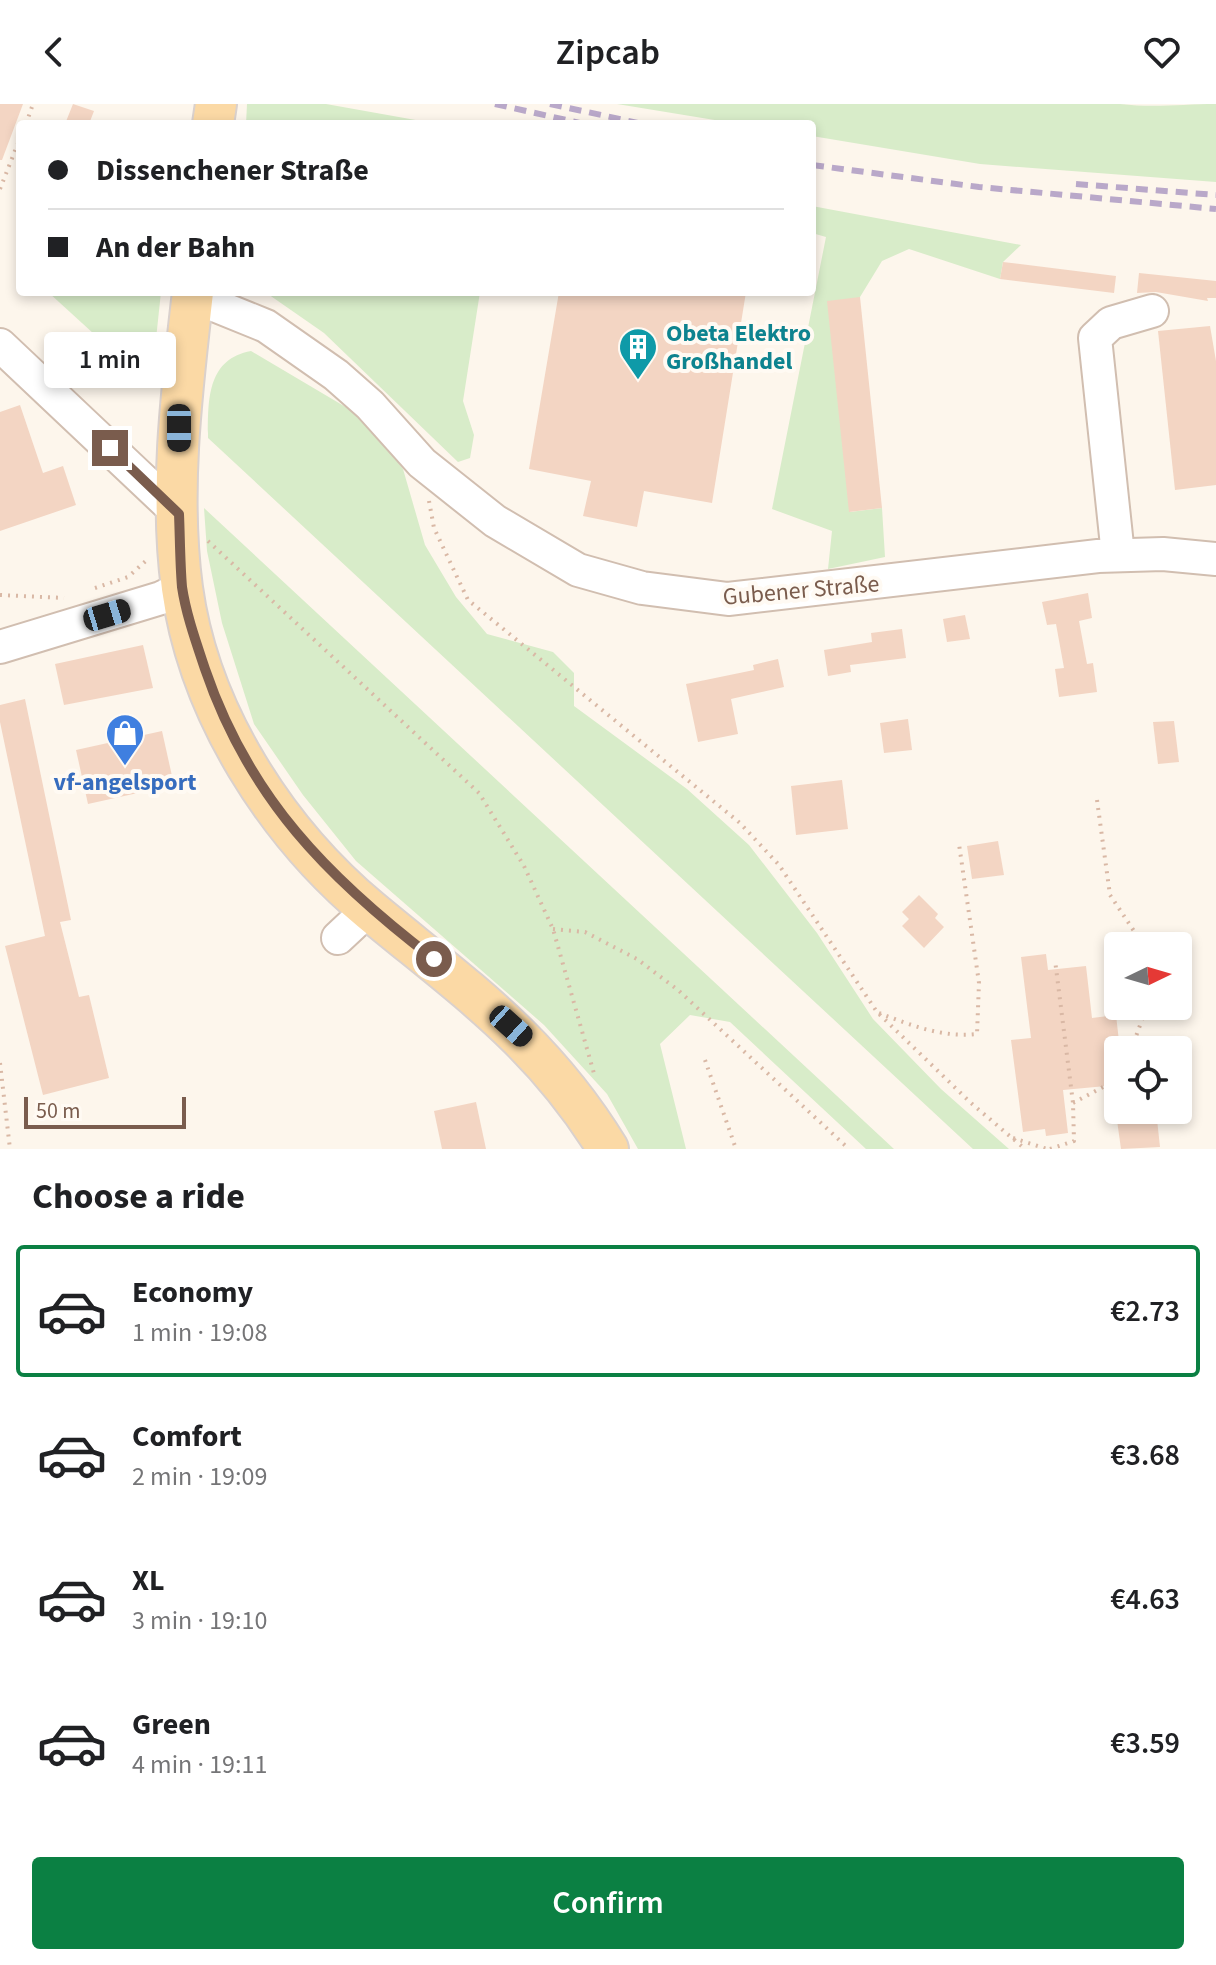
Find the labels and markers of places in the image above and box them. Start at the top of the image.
place label: Obeta Elektro Großhandel [666,316,811,379]
building icon: Obeta Elektro Großhandel [617,326,659,381]
shop icon: vf-angelsport [104,712,146,767]
place label: vf-angelsport [54,765,196,800]

